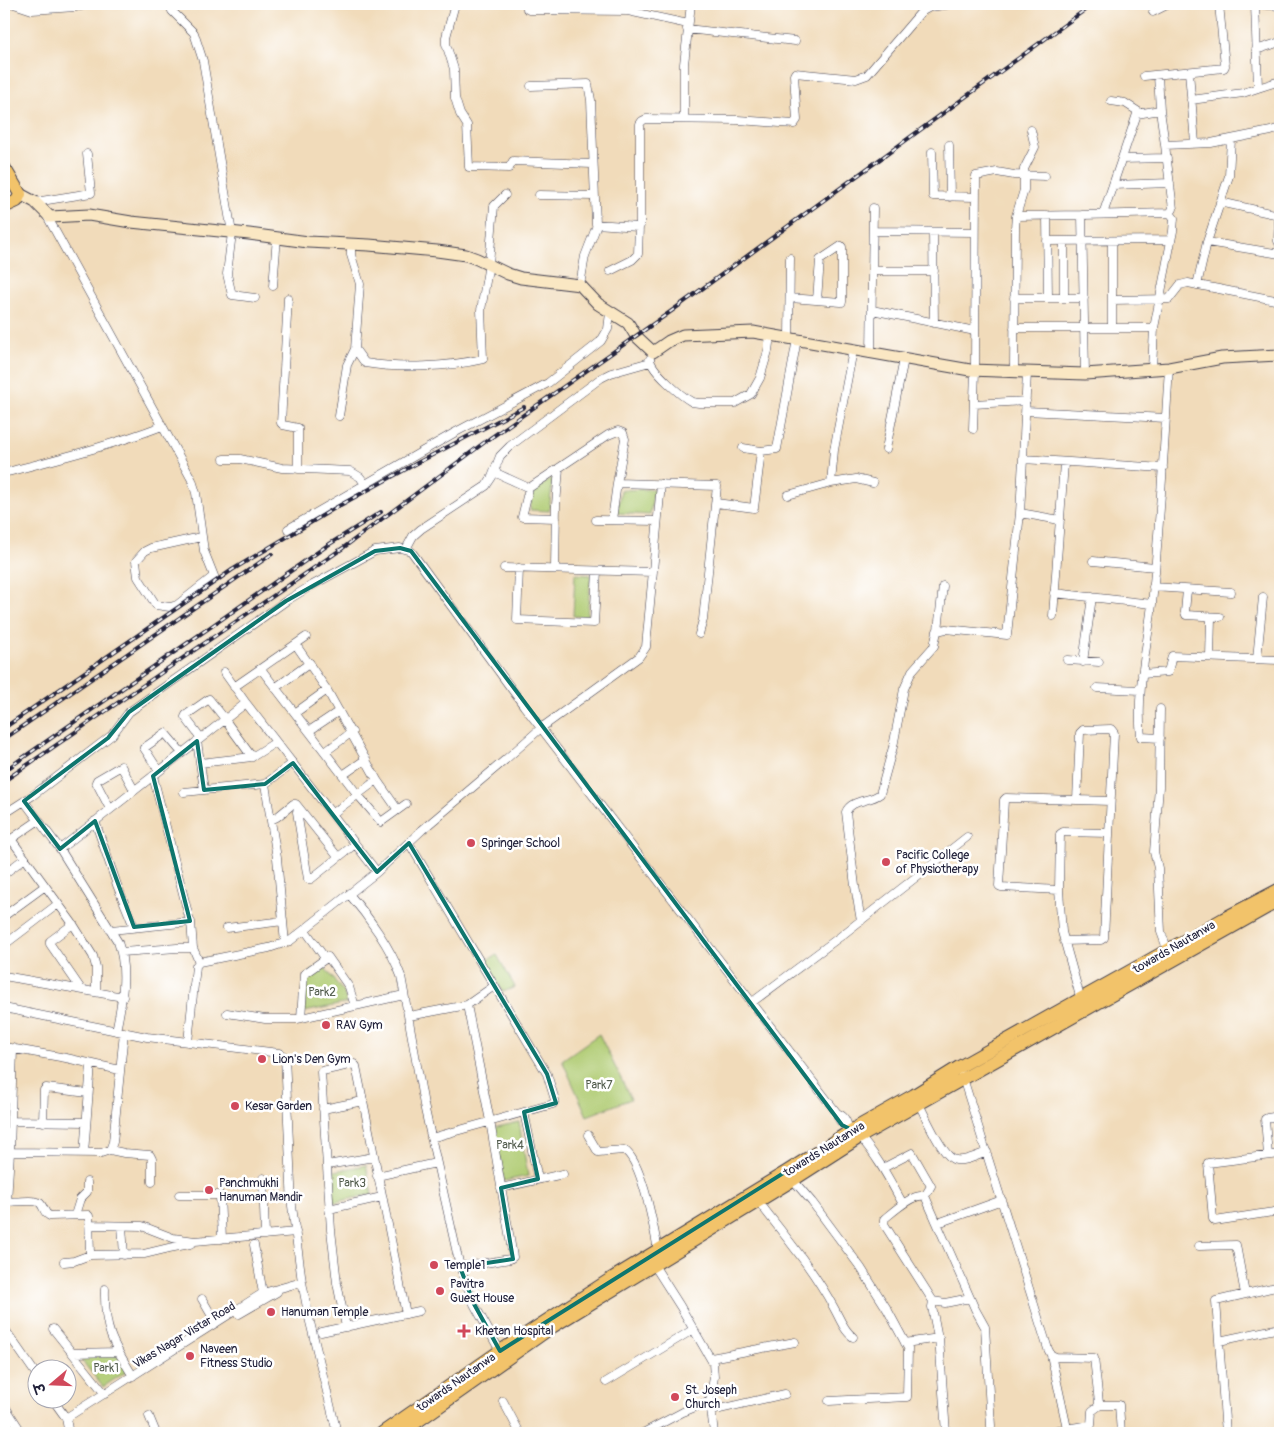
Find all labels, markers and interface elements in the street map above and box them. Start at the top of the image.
place label: Springer School [481,836,560,851]
marker: Springer School [465,837,477,849]
place label: Pacific College of Physiotherapy [896,848,978,877]
marker: Pacific College of Physiotherapy [880,856,892,868]
street label: towards Nautanwa [1129,918,1219,978]
park label: Park2 [308,985,336,1000]
place label: RAV Gym [336,1018,383,1033]
marker: RAV Gym [320,1019,332,1031]
place label: Lion's Den Gym [272,1052,351,1067]
marker: Lion's Den Gym [256,1053,268,1065]
park label: Park7 [585,1078,613,1093]
place label: Kesar Garden [245,1099,312,1114]
marker: Kesar Garden [229,1100,241,1112]
street label: towards Nautanwa [780,1118,868,1181]
park label: Park4 [496,1138,524,1153]
place label: Panchmukhi Hanuman Mandir [219,1176,303,1205]
park label: Park3 [338,1176,366,1191]
marker: Panchmukhi Hanuman Mandir [203,1184,215,1196]
place label: Temple1 [444,1258,486,1273]
marker: Temple1 [428,1259,440,1271]
place label: Pavitra Guest House [450,1277,514,1306]
marker: Pavitra Guest House [434,1285,446,1297]
street label: Vikas Nagar Vistar Road [130,1299,238,1372]
place label: Hanuman Temple [281,1305,368,1320]
marker: Hanuman Temple [265,1306,277,1318]
marker: Khetan Hospital [457,1324,471,1338]
place label: Khetan Hospital [475,1324,554,1339]
place label: Naveen Fitness Studio [200,1342,273,1371]
street label: towards Nautanwa [413,1349,499,1416]
marker: Naveen Fitness Studio [184,1350,196,1362]
north arrow [28,1360,78,1410]
park label: Park1 [93,1361,119,1376]
text: उ [30,1379,50,1397]
place label: St. Joseph Church [685,1383,737,1412]
marker: St. Joseph Church [669,1391,681,1403]

